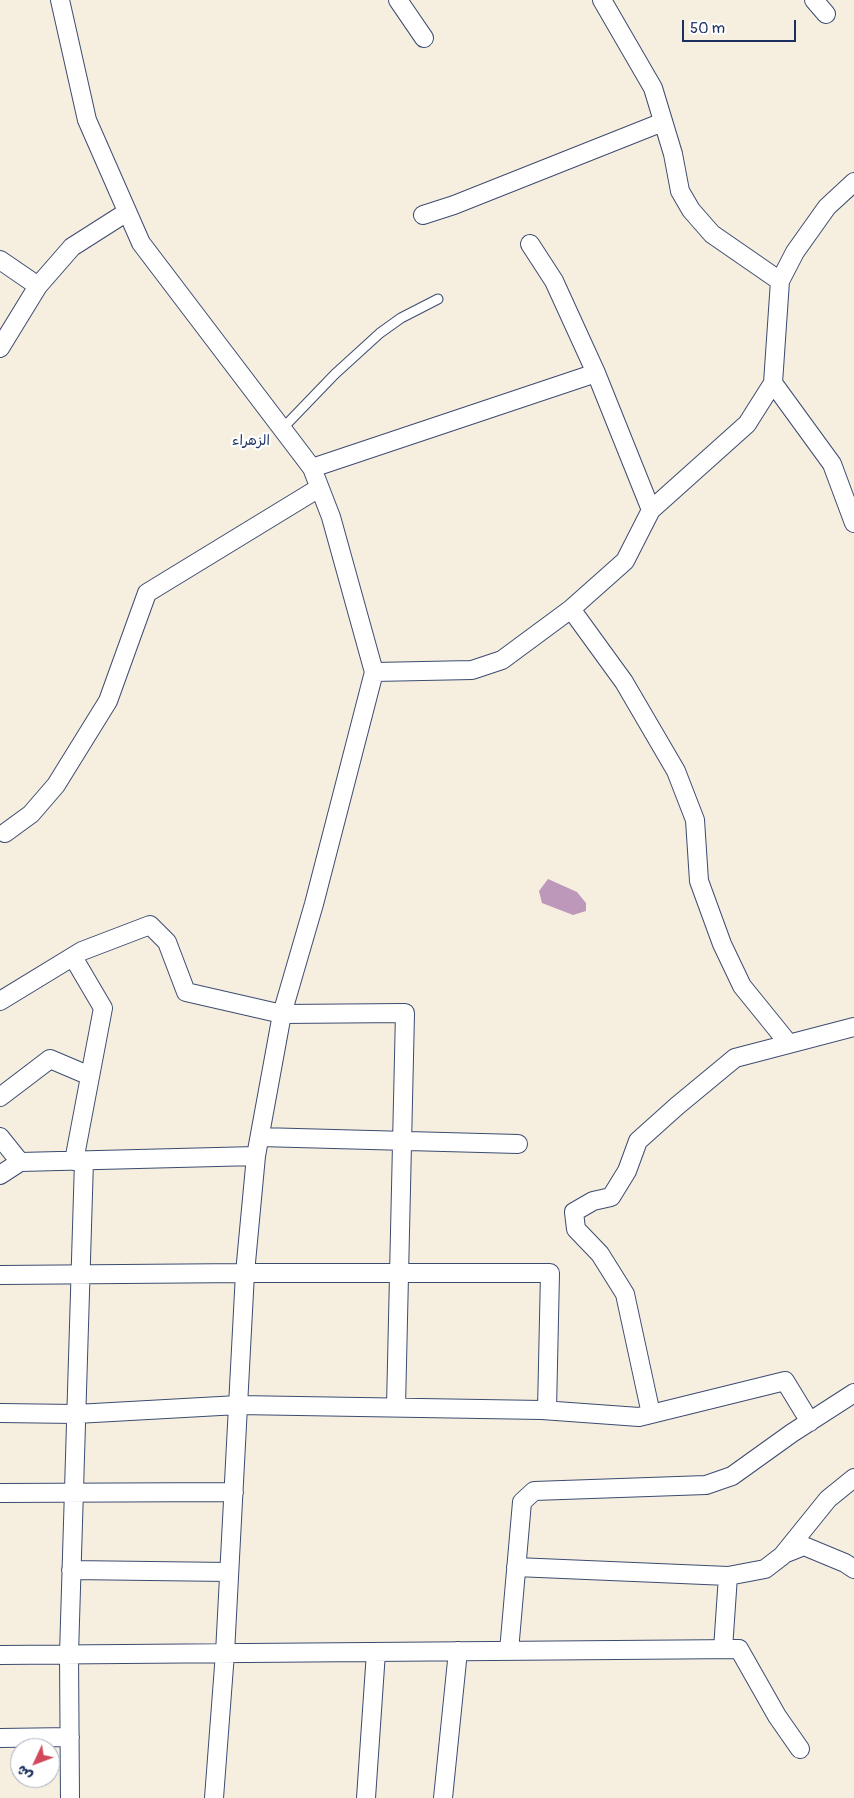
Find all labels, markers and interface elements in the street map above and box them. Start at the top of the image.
scale bar [684,10,798,42]
text: 50 m [690,19,725,38]
district label: الزهراء [232,433,270,449]
north arrow [10,1738,60,1788]
text: ش [13,1761,36,1784]

